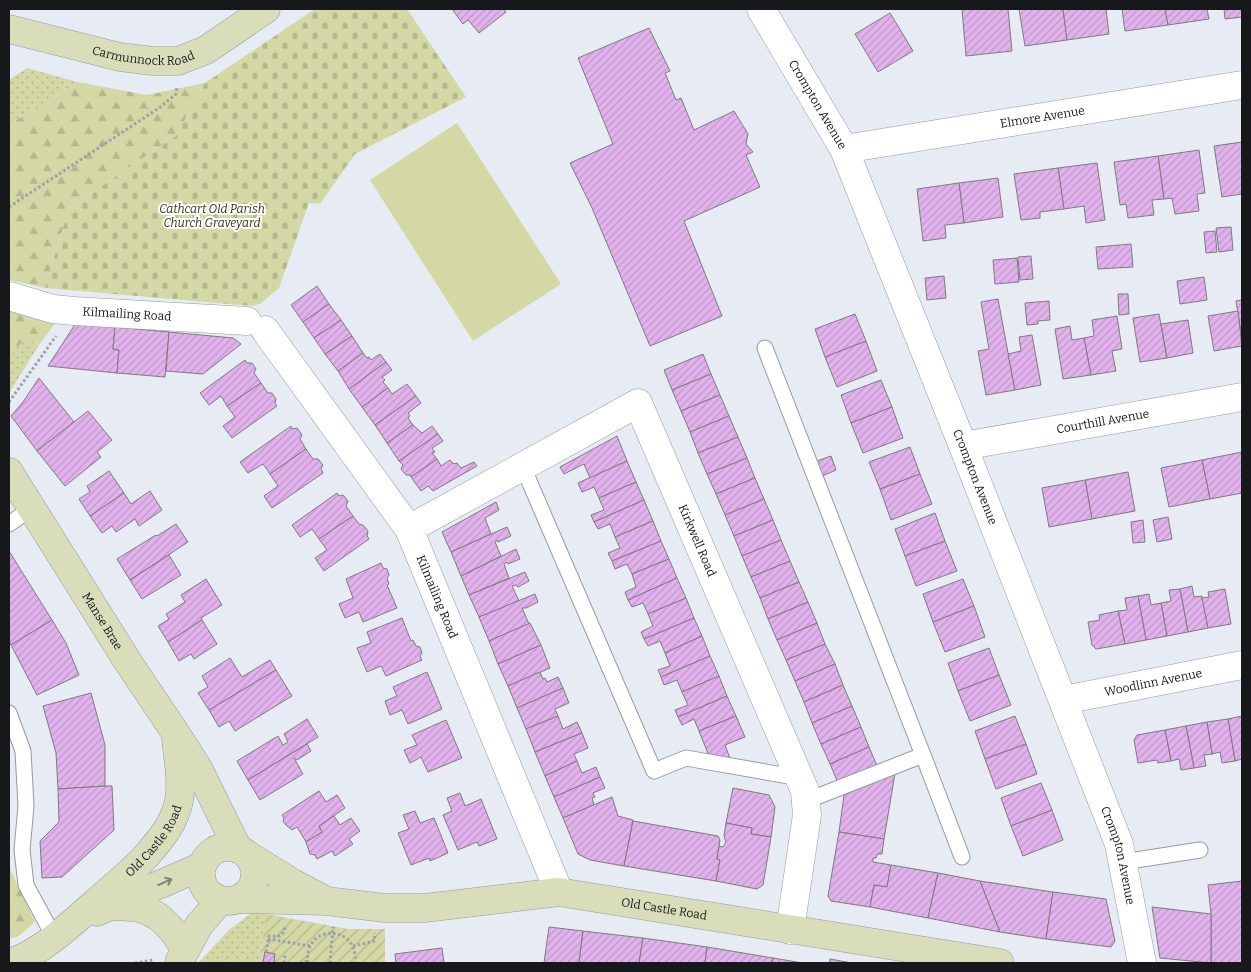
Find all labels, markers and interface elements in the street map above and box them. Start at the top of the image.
street label: Carmunnock Road [91,43,196,68]
street label: Crompton Avenue [786,57,849,152]
street label: Elmore Avenue [999,103,1086,131]
park label: Cathcart Old Parish Church Graveyard [159,202,265,230]
street label: Kilmailing Road [82,305,172,324]
street label: Courthill Avenue [1055,406,1150,436]
street label: Crompton Avenue [950,427,1000,527]
street label: Kirkwell Road [675,502,719,579]
street label: Kilmailing Road [414,553,460,641]
street label: Manse Brae [79,590,126,652]
street label: Woodlinn Avenue [1103,666,1203,699]
street label: Old Castle Road [123,803,185,880]
street label: Crompton Avenue [1098,804,1138,906]
one-way arrow [157,876,172,886]
street label: Old Castle Road [620,895,708,923]

